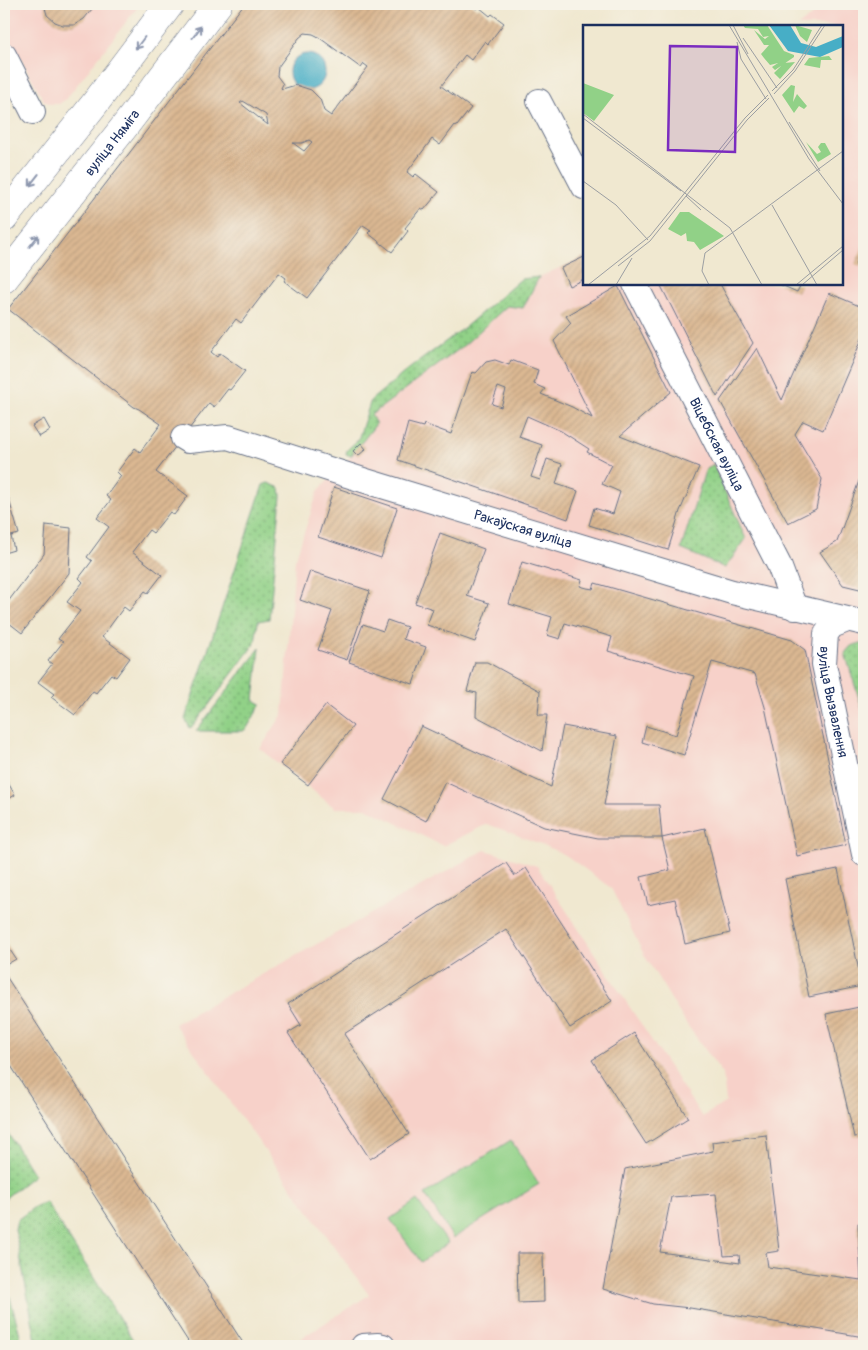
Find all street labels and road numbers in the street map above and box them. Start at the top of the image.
street label: вуліца Няміга [81,106,143,179]
street label: Віцебская вуліца [686,395,748,494]
street label: Ракаўская вуліца [472,506,574,552]
street label: вуліца Вызвалення [815,646,852,759]

